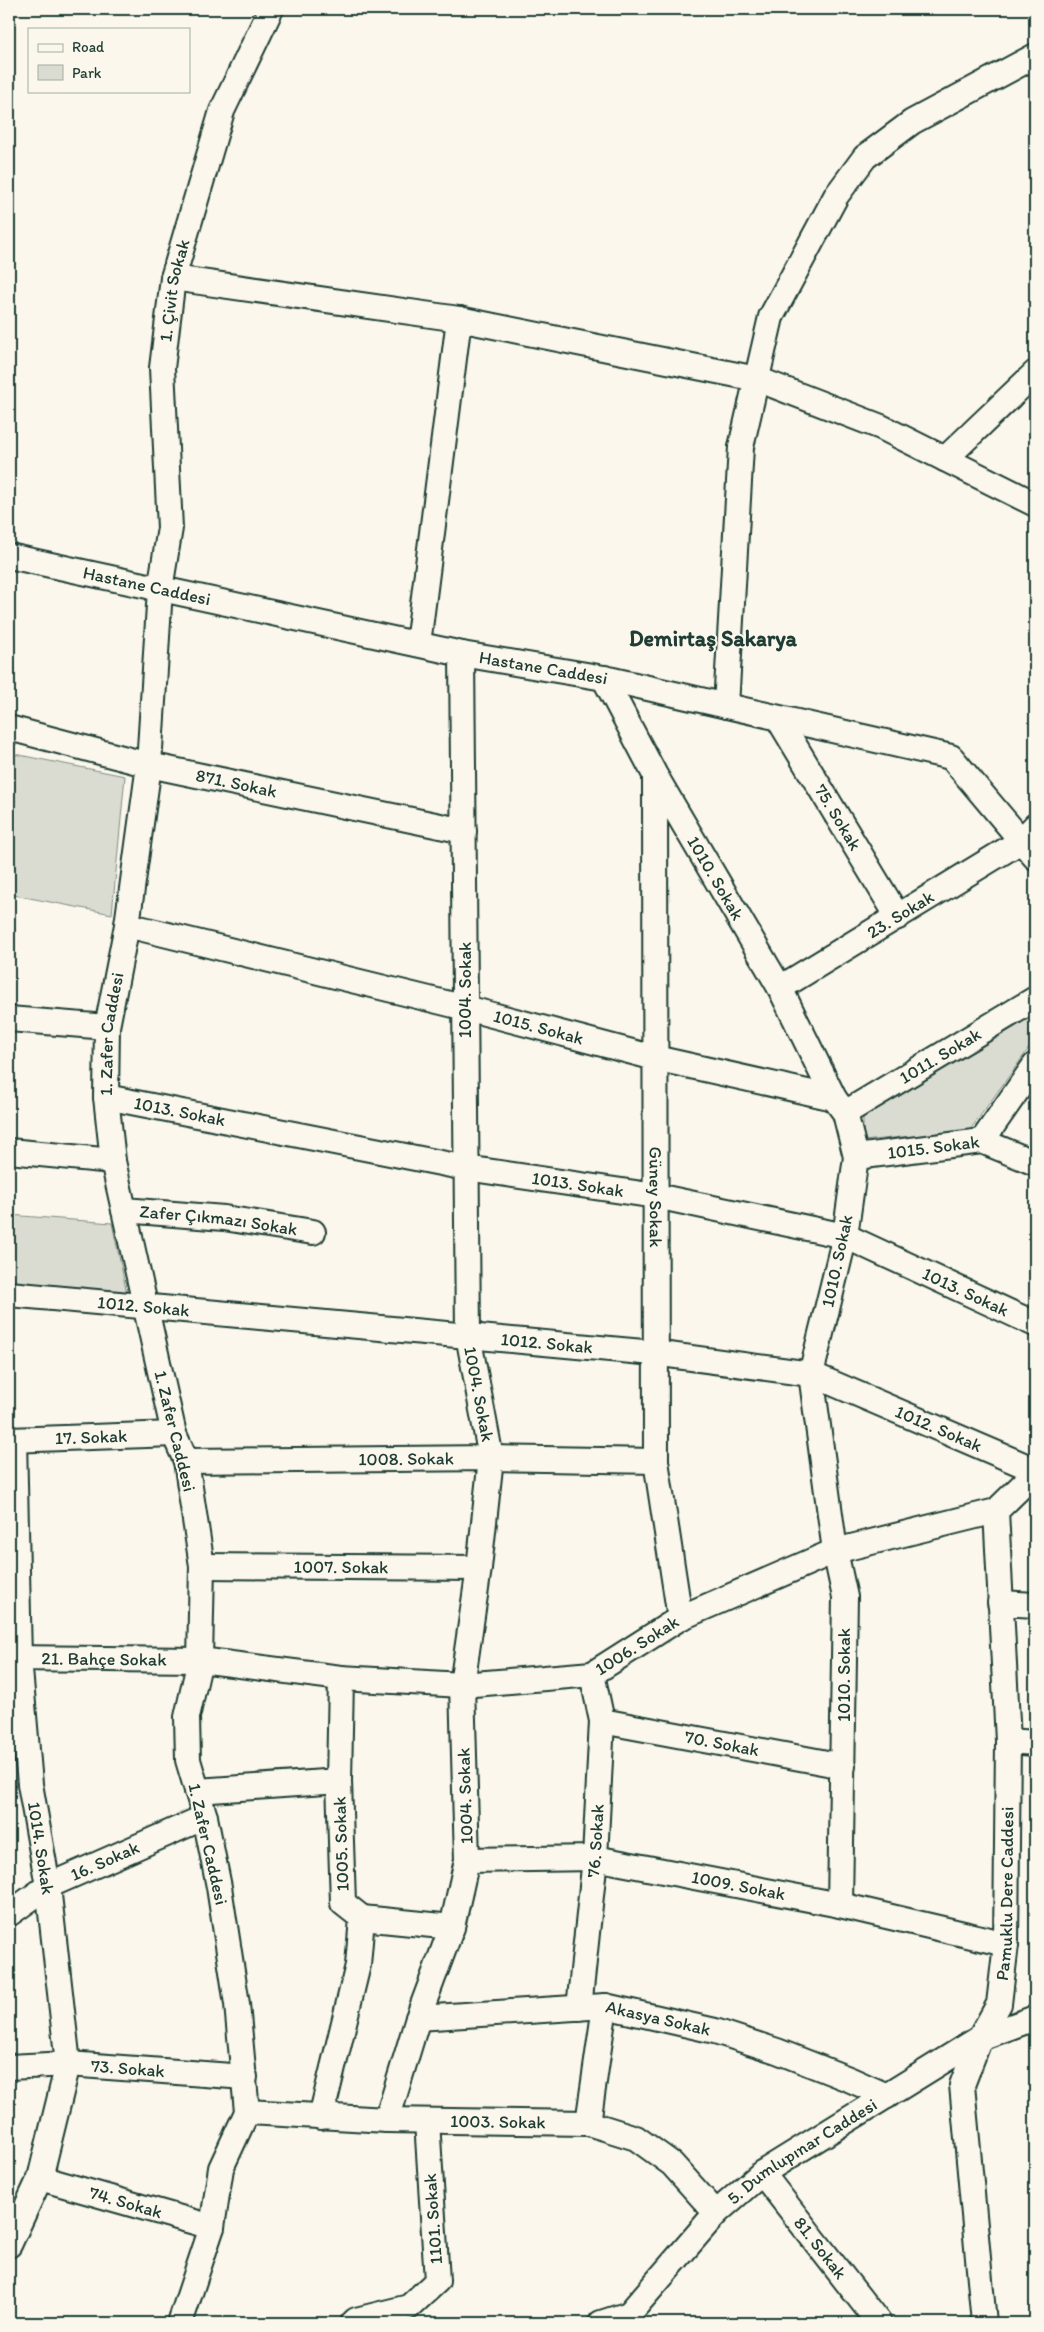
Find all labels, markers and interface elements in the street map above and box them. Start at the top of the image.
legend [28,28,190,92]
text: Road [72,38,105,56]
text: Park [72,64,102,82]
street label: 1. Çivit Sokak [154,236,195,343]
street label: Hastane Caddesi [81,561,213,610]
district label: Demirtaş Sakarya [629,625,798,652]
street label: Hastane Caddesi [477,646,610,690]
street label: 871. Sokak [194,764,279,803]
street label: 75. Sokak [809,780,866,855]
street label: 1010. Sokak [682,832,749,924]
street label: 23. Sokak [863,886,938,943]
street label: 1004. Sokak [454,942,476,1038]
street label: 1. Zafer Caddesi [95,970,128,1096]
street label: 1015. Sokak [491,1005,586,1050]
street label: 1011. Sokak [895,1023,985,1089]
street label: 1013. Sokak [132,1092,227,1131]
street label: 1015. Sokak [886,1130,981,1164]
street label: Güney Sokak [645,1147,667,1248]
street label: 1013. Sokak [530,1167,625,1202]
street label: Zafer Çıkmazı Sokak [139,1200,299,1240]
street label: 1010. Sokak [816,1213,858,1309]
street label: 1013. Sokak [919,1262,1012,1321]
street label: 1012. Sokak [96,1291,190,1321]
street label: 1012. Sokak [500,1328,594,1358]
street label: 1004. Sokak [459,1345,499,1443]
street label: 1. Zafer Caddesi [149,1368,201,1494]
street label: 1012. Sokak [892,1400,986,1457]
street label: 17. Sokak [54,1425,128,1449]
street label: 1008. Sokak [358,1447,454,1470]
street label: 1007. Sokak [294,1556,388,1578]
street label: 1006. Sokak [591,1611,683,1680]
street label: 1010. Sokak [833,1628,855,1722]
street label: 21. Bahçe Sokak [41,1647,167,1671]
street label: 70. Sokak [683,1726,761,1761]
street label: 1004. Sokak [452,1747,478,1845]
street label: 1. Zafer Caddesi [183,1781,233,1907]
street label: 1005. Sokak [328,1796,354,1892]
street label: 1014. Sokak [23,1800,59,1896]
street label: 76. Sokak [582,1804,609,1879]
street label: Pamuklu Dere Caddesi [991,1806,1018,1982]
street label: 16. Sokak [67,1836,143,1886]
street label: 1009. Sokak [690,1866,787,1905]
street label: Akasya Sokak [604,1996,713,2041]
street label: 73. Sokak [90,2055,165,2082]
street label: 5. Dumlupınar Caddesi [723,2093,881,2209]
street label: 1003. Sokak [450,2110,546,2133]
street label: 1101. Sokak [419,2173,447,2265]
street label: 74. Sokak [87,2182,165,2223]
street label: 81. Sokak [789,2212,852,2284]

